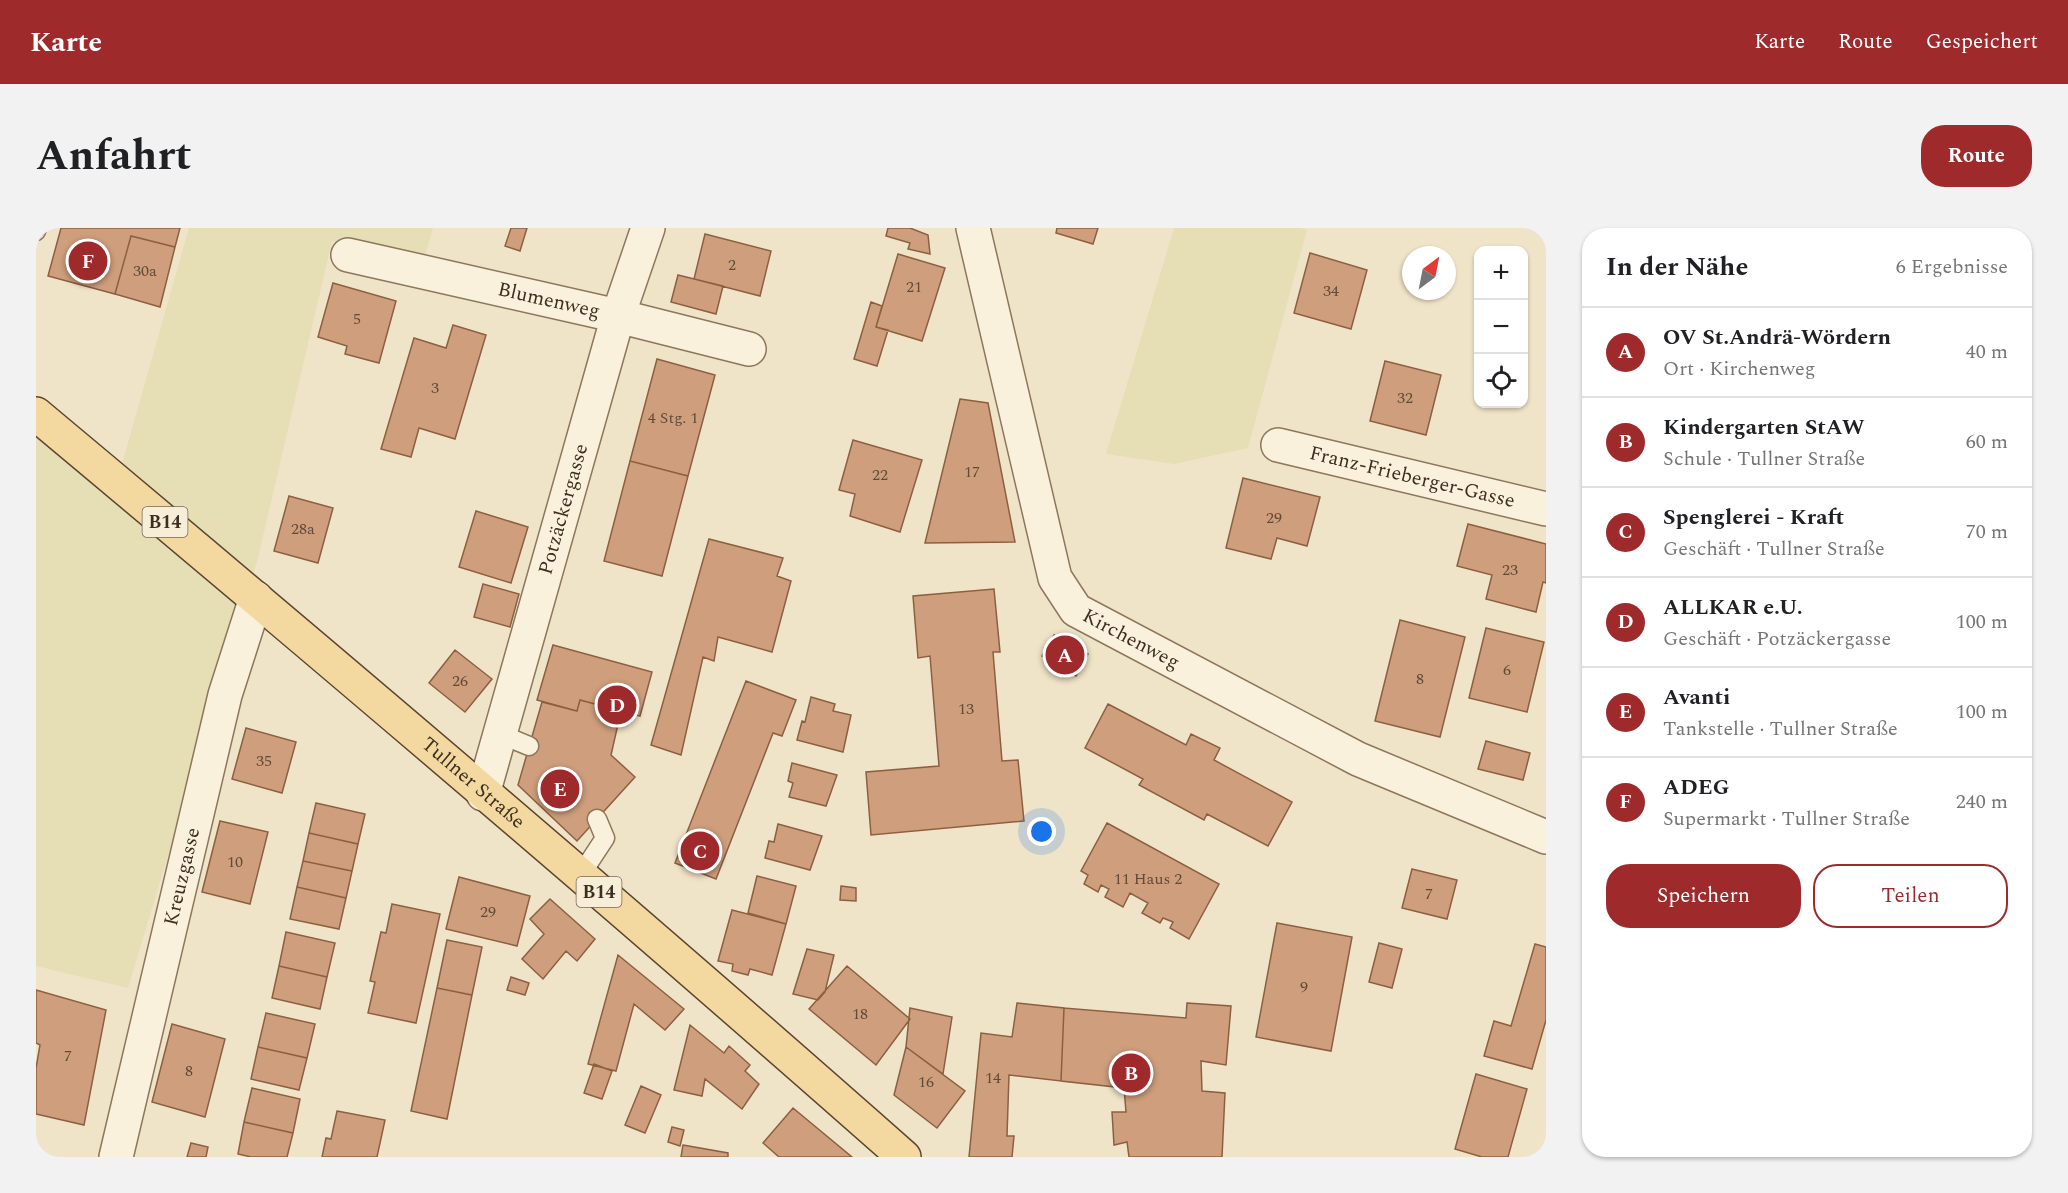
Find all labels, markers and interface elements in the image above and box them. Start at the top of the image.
text: Karte [30,21,102,64]
text: Karte [1754,26,1805,58]
text: Route [1838,26,1893,58]
text: Gespeichert [1926,26,2038,58]
text: Anfahrt [36,125,192,188]
button: Route [1921,125,2032,187]
pin: F [68,238,108,284]
north arrow [1402,246,1456,300]
map controls [1474,246,1528,408]
button: + [1474,246,1528,300]
text: In der Nähe [1606,247,1748,287]
text: 6 Ergebnisse [1896,252,2008,282]
house number: 2 [728,253,736,277]
house number: 30a [133,259,157,283]
street label: Blumenweg [495,274,603,326]
house number: 21 [906,275,922,299]
house number: 34 [1323,279,1339,303]
button: − [1474,300,1528,354]
house number: 5 [353,307,361,331]
text: OV St.Andrä-Wördern [1663,321,1891,354]
text: A [1618,337,1633,367]
text: 40 m [1966,337,2008,367]
button: locate [1474,354,1528,408]
text: Ort · Kirchenweg [1663,354,1816,384]
house number: 3 [431,376,439,400]
house number: 32 [1397,386,1413,410]
house number: 4 Stg. 1 [648,406,698,430]
text: Kindergarten StAW [1663,411,1865,444]
text: B [1618,427,1633,457]
text: 60 m [1966,427,2008,457]
street label: Franz-Frieberger-Gasse [1306,438,1518,516]
street label: Potzäckergasse [531,440,596,578]
text: Schule · Tullner Straße [1663,444,1865,474]
house number: 17 [964,460,980,484]
house number: 22 [872,463,888,487]
text: Spenglerei - Kraft [1663,501,1844,534]
house number: 29 [1266,506,1282,530]
road number: B14 [142,507,188,537]
house number: 28a [291,517,315,541]
text: C [1618,517,1633,547]
text: 70 m [1966,517,2008,547]
text: Geschäft · Tullner Straße [1663,534,1885,564]
house number: 23 [1502,558,1518,582]
text: ALLKAR e.U. [1663,591,1803,624]
street label: Kirchenweg [1077,601,1185,677]
text: D [1617,607,1634,637]
text: 100 m [1956,607,2008,637]
text: Geschäft · Potzäckergasse [1663,624,1891,654]
pin: A [1046,632,1084,678]
house number: 6 [1503,658,1511,682]
house number: 8 [1416,667,1424,691]
house number: 26 [452,669,468,693]
text: Avanti [1663,681,1730,714]
pin: D [598,682,636,728]
house number: 13 [958,697,974,721]
text: E [1619,697,1632,727]
text: 100 m [1956,697,2008,727]
text: Tankstelle · Tullner Straße [1663,714,1898,744]
street label: Tullner Straße [415,730,532,836]
house number: 35 [256,749,272,773]
pin: E [540,766,580,812]
text: ADEG [1663,771,1729,804]
text: F [1619,787,1632,817]
text: 240 m [1956,787,2008,817]
text: Supermarkt · Tullner Straße [1663,804,1910,834]
your location [1027,817,1056,846]
street label: Kreuzgasse [156,824,208,929]
pin: C [680,828,720,874]
house number: 10 [227,850,243,874]
button: Speichern [1606,864,1801,928]
button: Teilen [1813,864,2008,928]
house number: 11 Haus 2 [1114,867,1182,891]
road number: B14 [576,877,622,907]
house number: 7 [1425,882,1433,906]
house number: 29 [480,900,496,924]
house number: 9 [1300,975,1308,999]
house number: 18 [852,1002,868,1026]
house number: 7 [64,1044,72,1068]
pin: B [1112,1050,1150,1096]
house number: 8 [185,1059,193,1083]
house number: 14 [985,1066,1001,1090]
house number: 16 [918,1070,934,1094]

